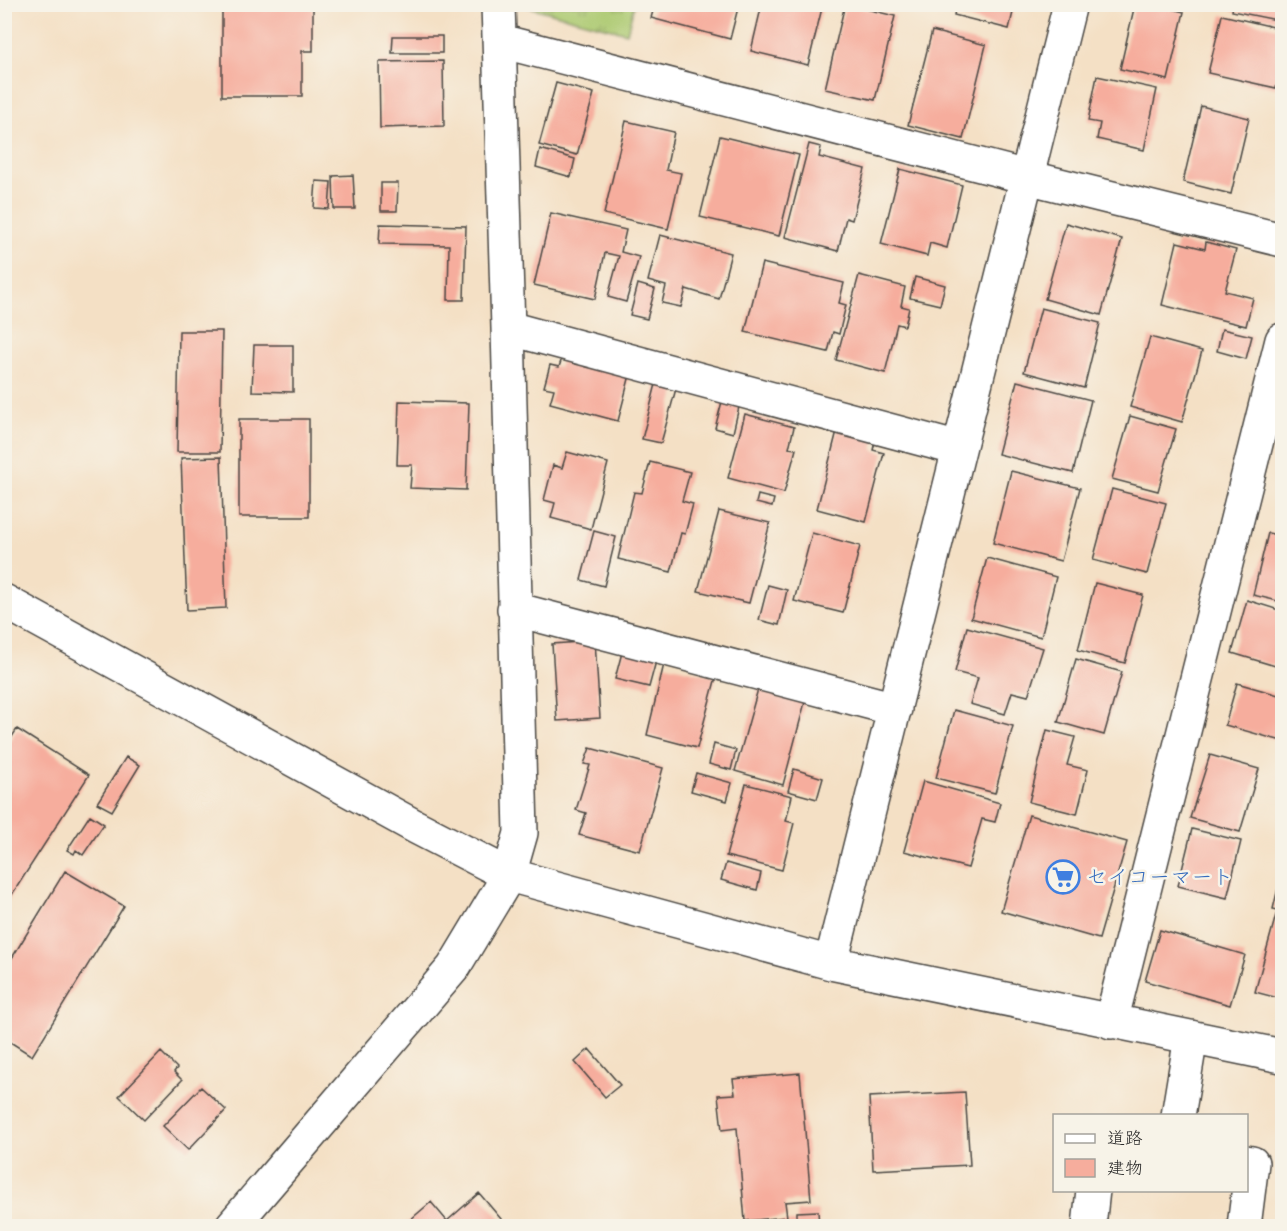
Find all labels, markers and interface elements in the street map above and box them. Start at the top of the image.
supermarket icon: セイコーマート [1045,859,1081,895]
place label: セイコーマート [1086,863,1233,891]
legend [1053,1114,1248,1192]
text: 道路 [1107,1126,1143,1150]
text: 建物 [1107,1156,1143,1180]

